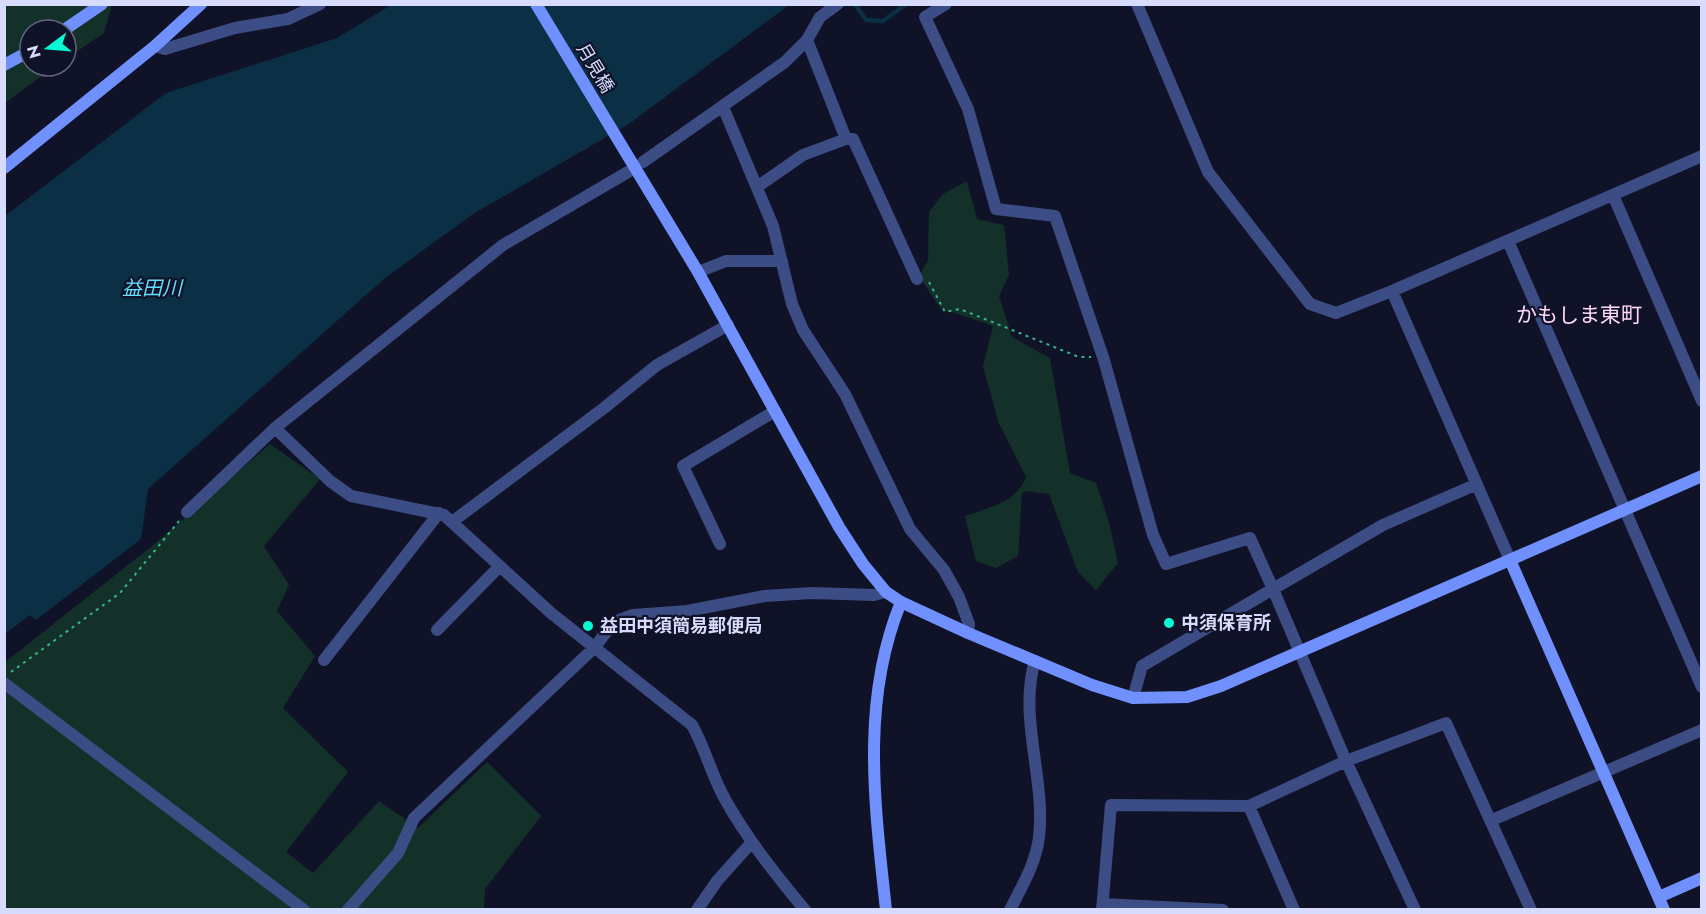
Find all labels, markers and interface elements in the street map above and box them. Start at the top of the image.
north arrow [18,18,78,78]
street label: 月見橋 [570,38,620,98]
text: N [21,43,47,61]
water label: 益田川 [122,274,184,303]
district label: かもしま東町 [1516,300,1642,330]
place label: 中須保育所 [1181,610,1271,636]
place label: 益田中須簡易郵便局 [600,613,762,639]
marker: 中須保育所 [1162,616,1176,630]
marker: 益田中須簡易郵便局 [581,619,595,633]

